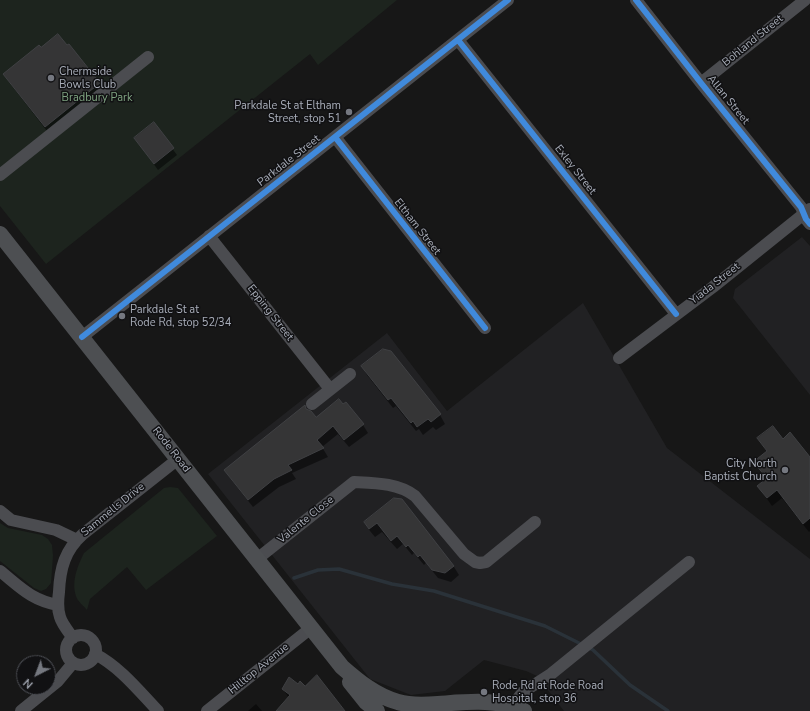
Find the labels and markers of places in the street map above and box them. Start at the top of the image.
place label: Chermside Bowls Club [59,65,116,91]
marker: Chermside Bowls Club [46,73,56,83]
place label: Parkdale St at Eltham Street, stop 51 [234,99,341,125]
marker: Parkdale St at Eltham Street, stop 51 [344,107,354,117]
place label: Parkdale St at Rode Rd, stop 52/34 [130,303,231,329]
marker: Parkdale St at Rode Rd, stop 52/34 [117,311,127,321]
place label: City North Baptist Church [704,457,777,483]
marker: City North Baptist Church [780,465,790,475]
place label: Rode Rd at Rode Road Hospital, stop 36 [492,679,603,705]
marker: Rode Rd at Rode Road Hospital, stop 36 [479,687,489,697]

